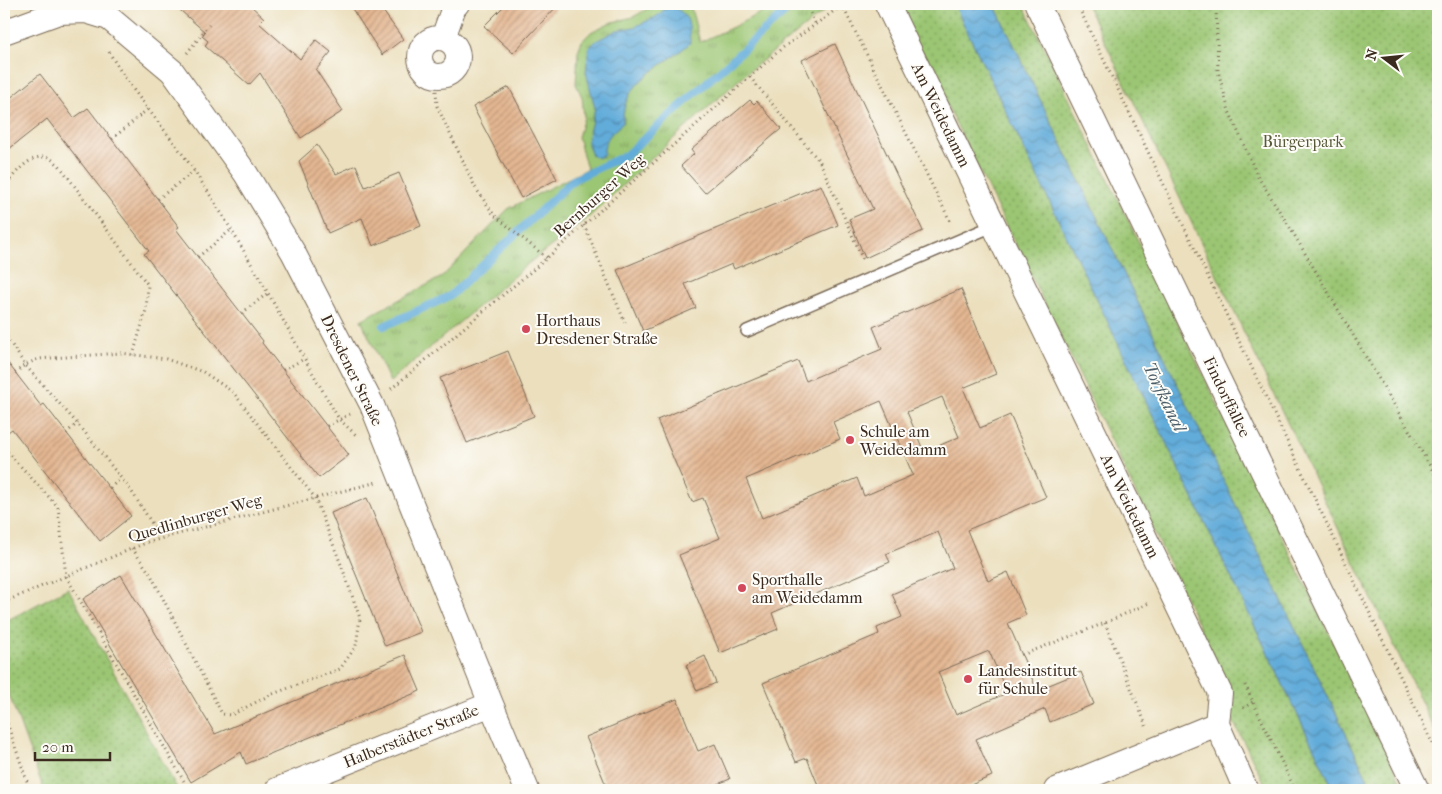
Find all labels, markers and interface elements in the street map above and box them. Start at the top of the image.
north arrow [1360,32,1410,82]
text: N [1362,47,1382,62]
street label: Am Weidedamm [907,59,975,171]
park label: Bürgerpark [1263,132,1344,151]
street label: Bernburger Weg [549,149,649,241]
street label: Dresdener Straße [317,311,387,429]
place label: Horthaus Dresdener Straße [536,311,658,348]
marker: Horthaus Dresdener Straße [520,323,532,335]
street label: Findorffallee [1199,354,1255,441]
water label: Torfkanal [1138,359,1191,437]
place label: Schule am Weidedamm [859,422,947,459]
marker: Schule am Weidedamm [844,434,856,446]
street label: Am Weidedamm [1096,450,1164,562]
street label: Quedlinburger Weg [126,490,264,546]
place label: Sporthalle am Weidedamm [752,570,863,607]
marker: Sporthalle am Weidedamm [736,582,748,594]
place label: Landesinstitut für Schule [978,661,1078,698]
marker: Landesinstitut für Schule [962,673,974,685]
street label: Halberstädter Straße [341,700,481,772]
scale bar [35,729,110,761]
text: 20 m [42,738,74,756]

